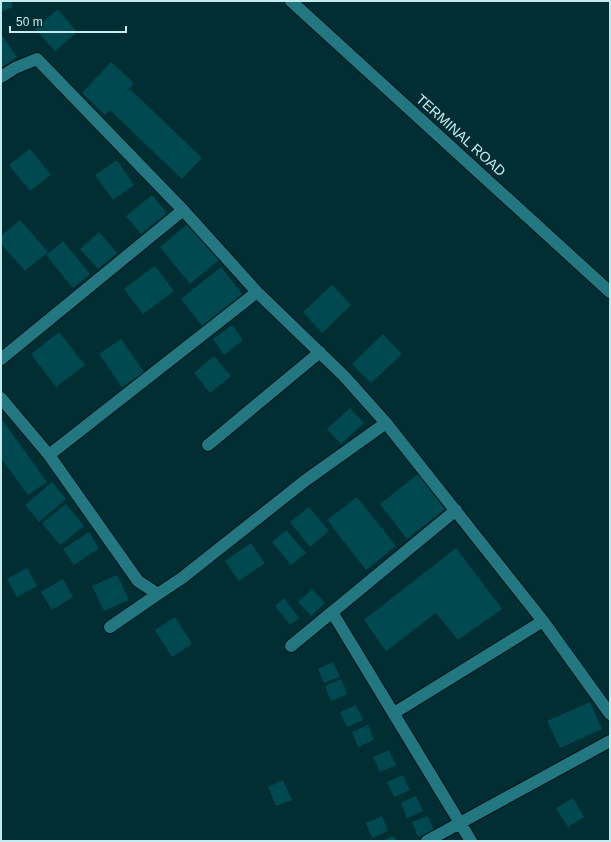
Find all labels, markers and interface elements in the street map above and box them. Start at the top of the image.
scale bar [10,8,126,34]
text: 50 m [16,15,43,29]
street label: TERMINAL ROAD [413,91,509,179]

